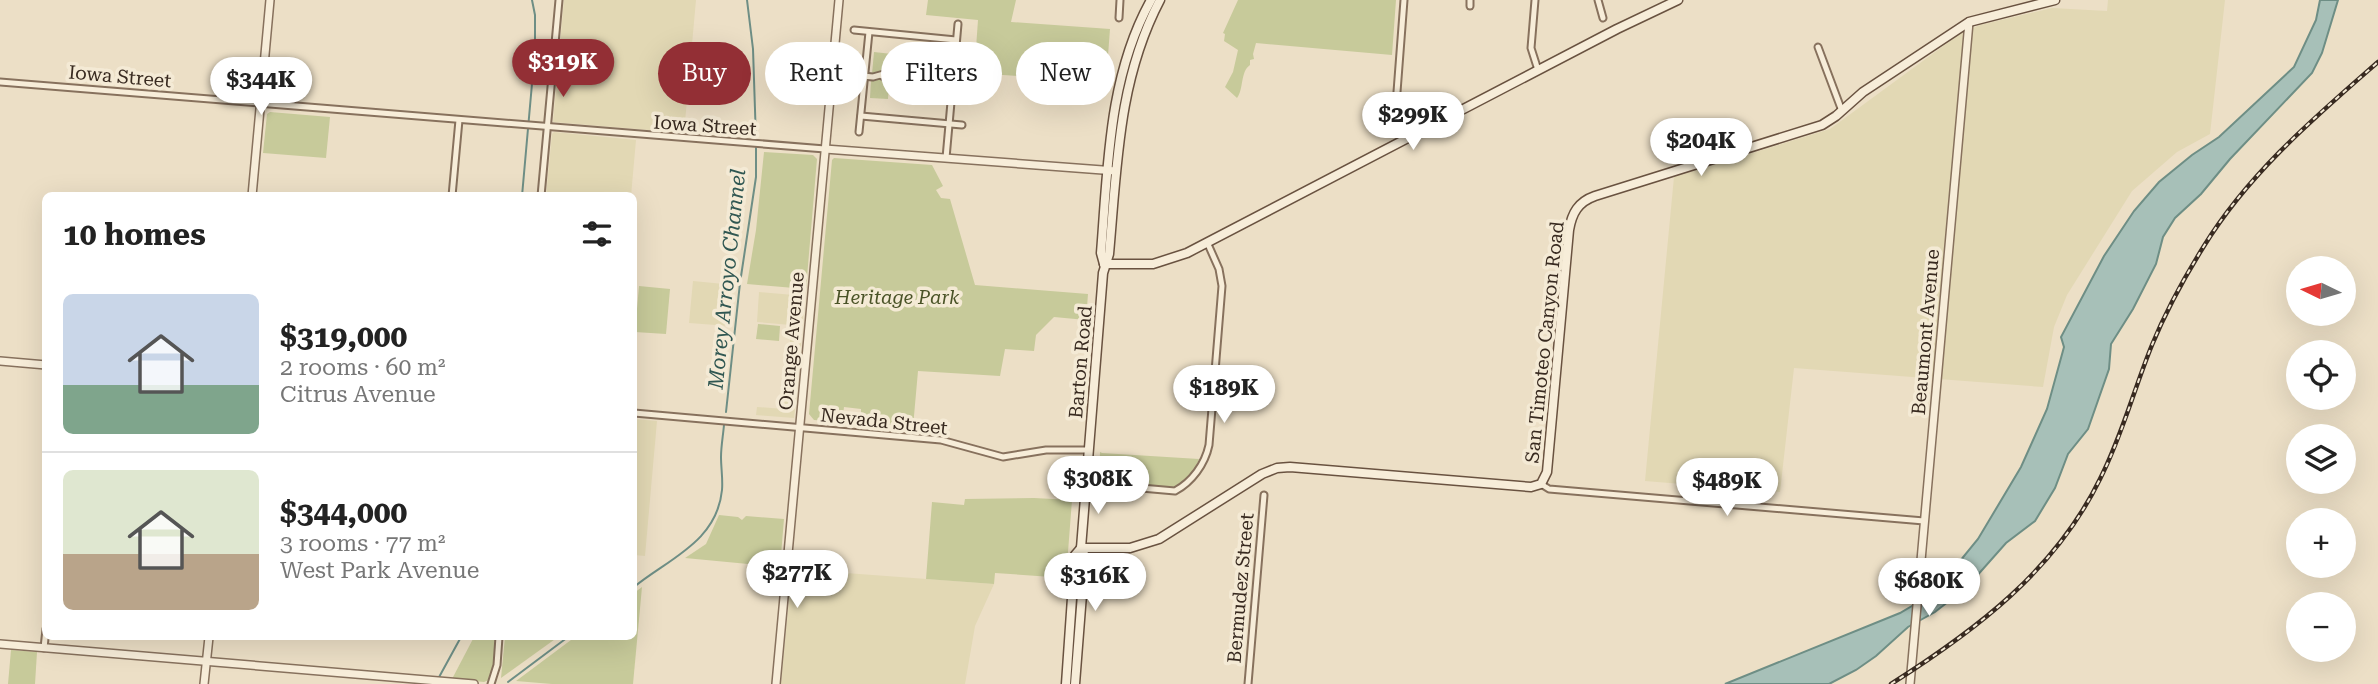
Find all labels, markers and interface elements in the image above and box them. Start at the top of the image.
pin: $319K [514,40,612,99]
chip: Buy [658,42,751,105]
chip: Rent [765,42,867,105]
chip: Filters [881,42,1002,105]
chip: New [1016,42,1115,105]
text: $319K [528,48,598,75]
pin: $344K [212,58,310,117]
street label: Iowa Street [68,61,172,92]
text: $344K [226,66,296,93]
pin: $299K [1364,92,1462,152]
text: $299K [1378,101,1448,128]
street label: Iowa Street [653,110,757,141]
pin: $204K [1652,118,1750,178]
text: $204K [1666,127,1736,154]
water label: Morey Arroyo Channel [703,168,750,391]
icon: filters [578,215,616,253]
text: 10 homes [63,217,206,252]
street label: San Timoteo Canyon Road [1520,220,1569,464]
street label: Beaumont Avenue [1907,248,1944,416]
north arrow [2286,256,2356,326]
map controls [2286,256,2356,662]
street label: Orange Avenue [774,271,809,411]
park label: Heritage Park [834,286,960,309]
street label: Barton Road [1064,305,1097,419]
text: $319,000 [280,319,407,354]
icon: home [119,322,203,406]
button: locate [2286,340,2356,410]
text: 2 rooms · 60 m² [280,354,446,381]
pin: $189K [1175,366,1273,425]
text: $189K [1189,374,1259,401]
text: Citrus Avenue [280,381,436,408]
street label: Nevada Street [819,403,949,440]
button: layers [2286,424,2356,494]
pin: $308K [1049,456,1147,516]
pin: $489K [1678,458,1776,518]
text: $308K [1063,465,1133,492]
text: $489K [1692,467,1762,494]
text: $344,000 [280,495,407,530]
icon: home [119,498,203,582]
button: + [2286,508,2356,578]
street label: Bermudez Street [1222,512,1259,664]
text: 3 rooms · 77 m² [280,530,446,557]
pin: $277K [748,550,846,610]
pin: $316K [1046,554,1144,613]
text: West Park Avenue [280,557,479,584]
pin: $680K [1880,558,1978,618]
text: $277K [762,559,832,586]
text: $316K [1060,562,1130,589]
text: $680K [1894,567,1964,594]
button: − [2286,592,2356,662]

